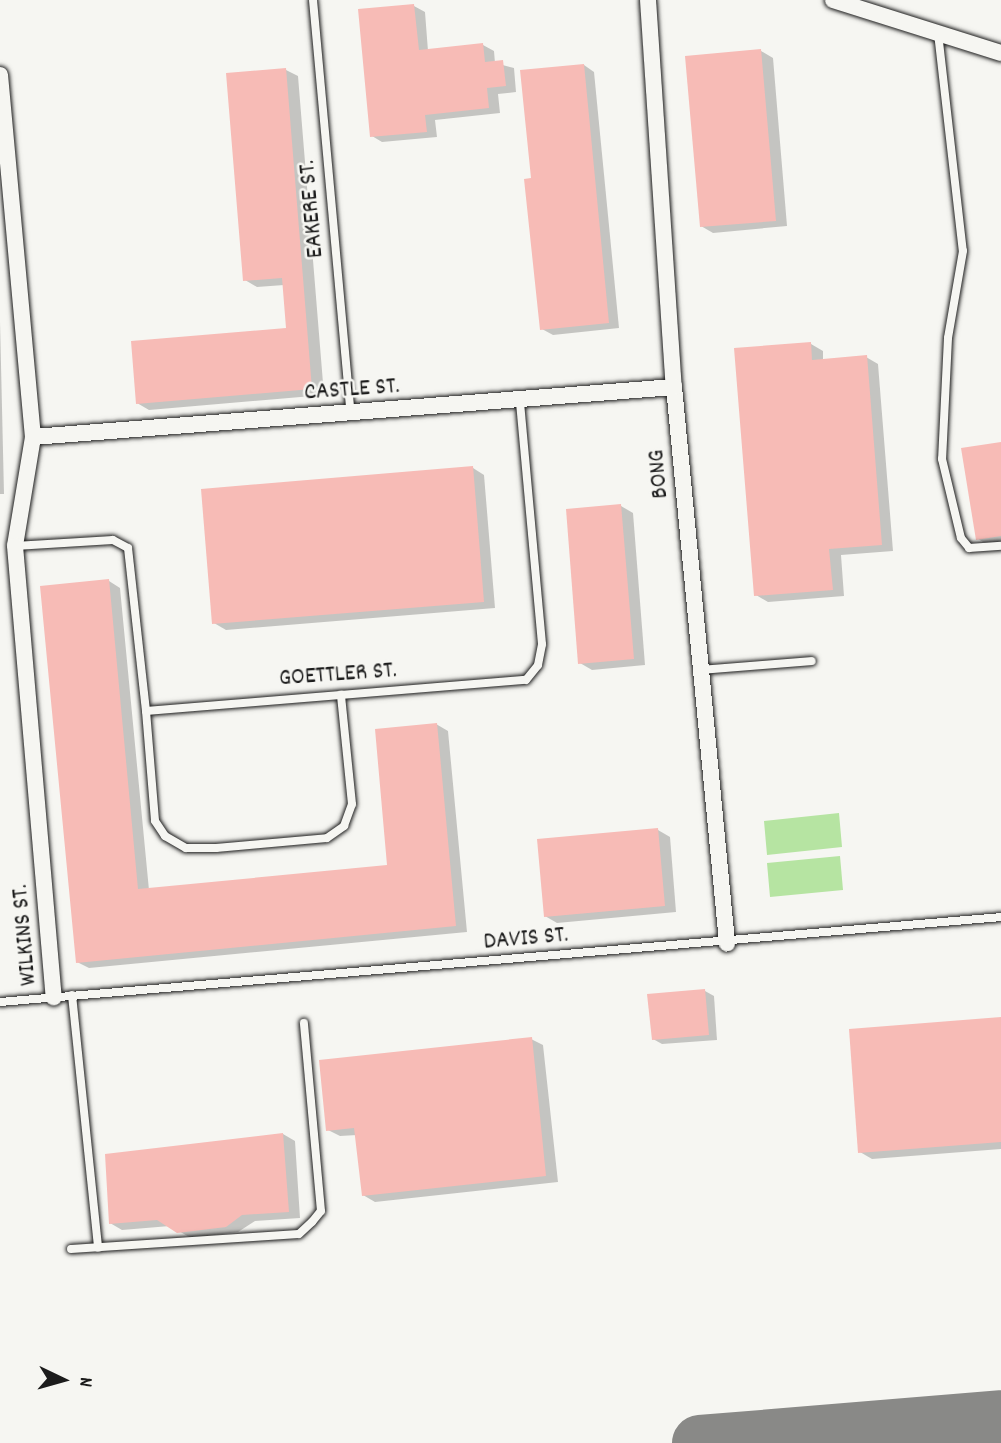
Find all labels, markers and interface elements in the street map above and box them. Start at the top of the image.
street label: EAKERE ST. [294,159,332,259]
street label: CASTLE ST. [303,373,401,409]
street label: BONG [644,448,676,500]
street label: GOETTLER ST. [278,658,398,694]
street label: WILKINS ST. [7,883,45,987]
street label: DAVIS ST. [483,922,569,958]
north arrow [28,1345,98,1415]
text: N [71,1376,98,1388]

